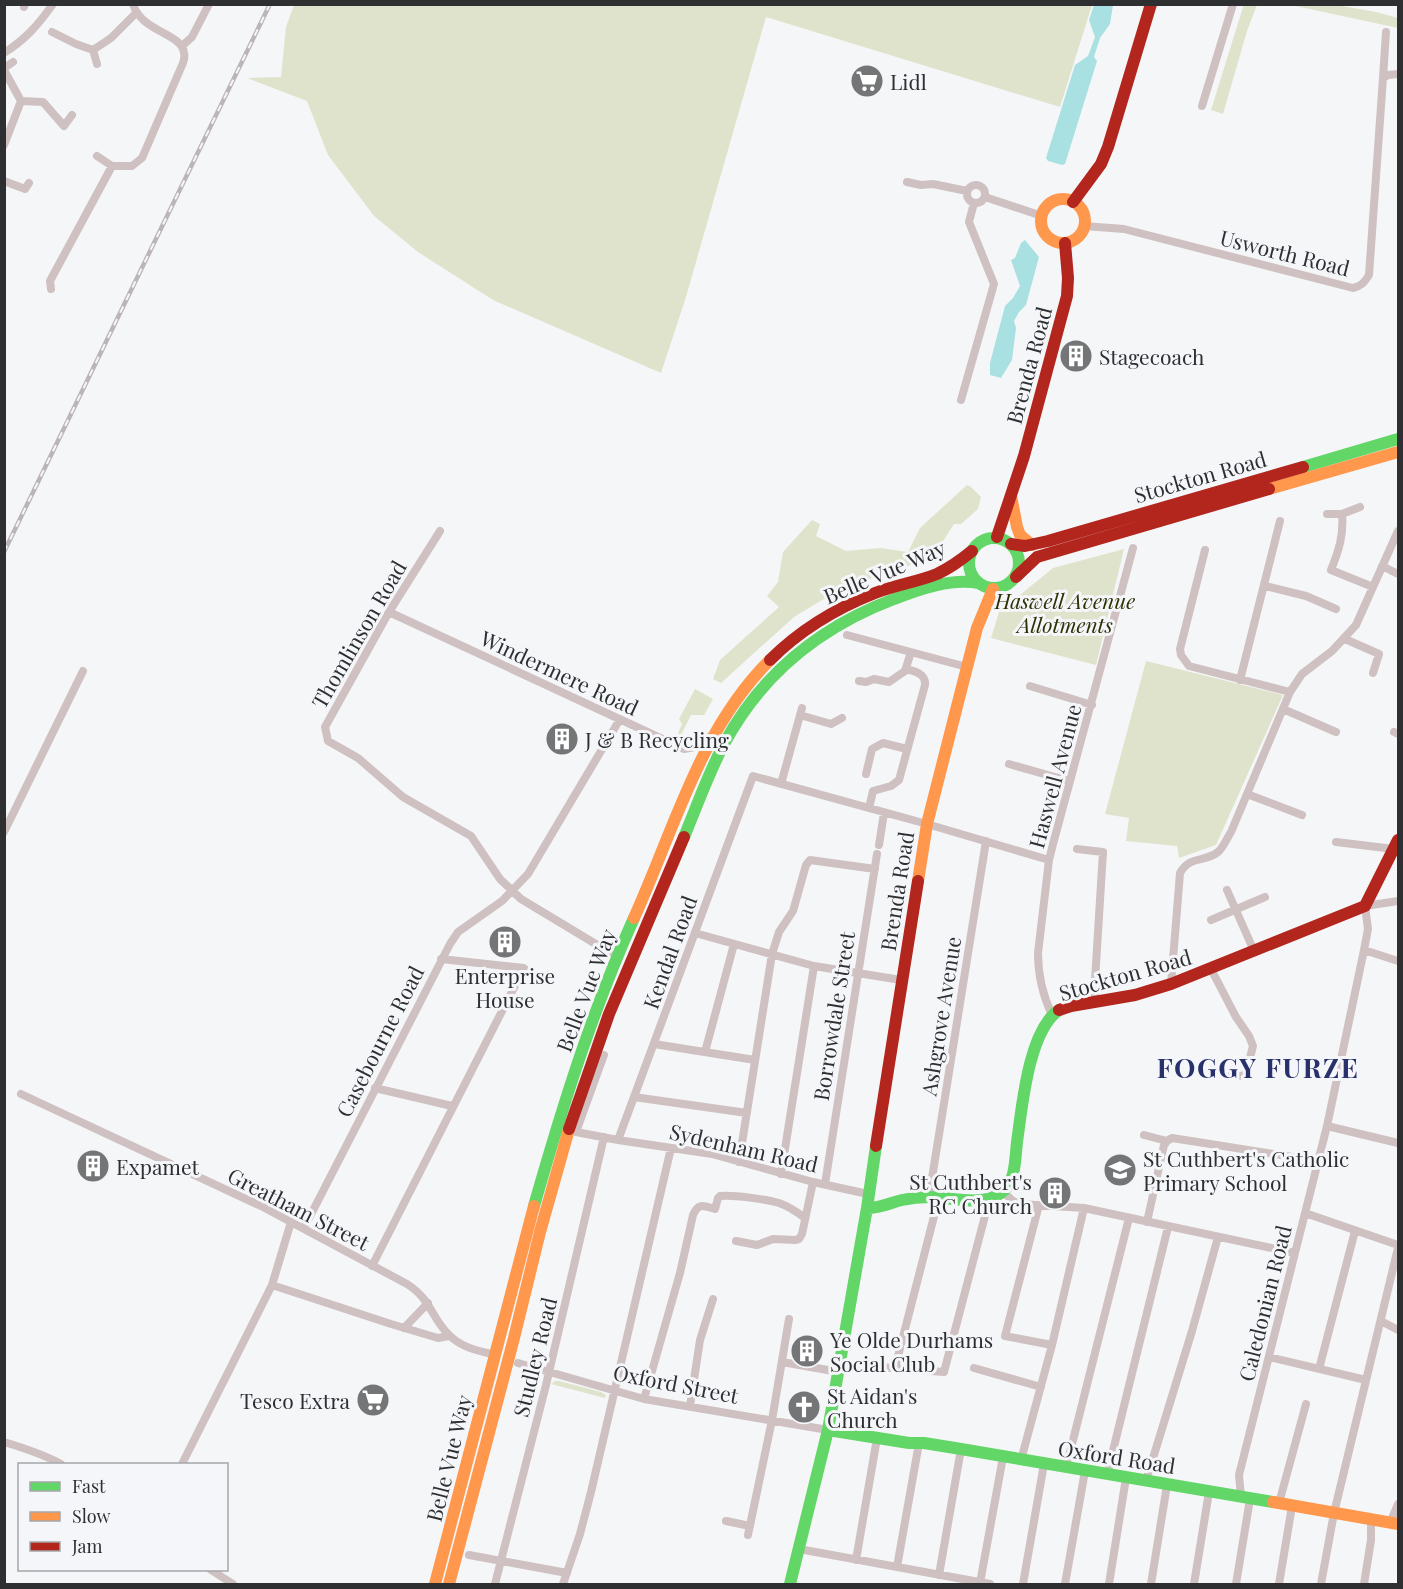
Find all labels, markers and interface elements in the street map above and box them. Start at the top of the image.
supermarket icon: Lidl [849,63,885,99]
place label: Lidl [890,67,927,95]
street label: Usworth Road [1217,222,1353,282]
street label: Brenda Road [999,303,1057,427]
building icon: Stagecoach [1058,338,1094,374]
place label: Stagecoach [1099,342,1205,370]
street label: Stockton Road [1131,444,1269,508]
street label: Belle Vue Way [819,533,950,609]
street label: Thomlinson Road [304,555,412,713]
park label: Haswell Avenue Allotments [994,586,1135,638]
street label: Windermere Road [476,623,643,721]
street label: Haswell Avenue [1021,701,1087,851]
building icon: J & B Recycling [544,721,580,757]
place label: J & B Recycling [584,725,729,753]
street label: Brenda Road [873,829,919,953]
street label: Kendal Road [636,891,702,1013]
building icon: Enterprise House [487,924,523,960]
street label: Belle Vue Way [549,924,621,1056]
street label: Borrowdale Street [806,929,860,1103]
street label: Ashgrove Avenue [913,934,966,1099]
street label: Stockton Road [1056,942,1194,1006]
street label: Casebourne Road [329,961,429,1121]
place label: Enterprise House [455,961,555,1013]
district label: FOGGY FURZE [1157,1049,1359,1085]
street label: Sydenham Road [667,1116,821,1178]
place label: St Cuthbert's Catholic Primary School [1143,1144,1349,1196]
building icon: Expamet [75,1148,111,1184]
place label: Expamet [116,1152,200,1180]
school or university icon: St Cuthbert's Catholic Primary School [1102,1152,1138,1188]
street label: Greatham Street [223,1160,375,1256]
place label: St Cuthbert's RC Church [909,1167,1033,1219]
building icon: St Cuthbert's RC Church [1037,1175,1073,1211]
street label: Caledonian Road [1231,1222,1297,1384]
street label: Studley Road [506,1294,562,1420]
place label: Ye Olde Durhams Social Club [829,1325,993,1377]
building icon: Ye Olde Durhams Social Club [789,1333,825,1369]
street label: Oxford Street [611,1357,742,1409]
place label: St Aidan's Church [827,1381,917,1433]
supermarket icon: Tesco Extra [355,1382,391,1418]
place label: Tesco Extra [240,1386,351,1414]
church icon: St Aidan's Church [786,1389,822,1425]
street label: Belle Vue Way [419,1391,477,1524]
street label: Oxford Road [1056,1433,1178,1479]
legend [18,1463,228,1571]
text: Fast [72,1474,106,1498]
text: Slow [72,1504,110,1528]
text: Jam [71,1534,102,1558]

